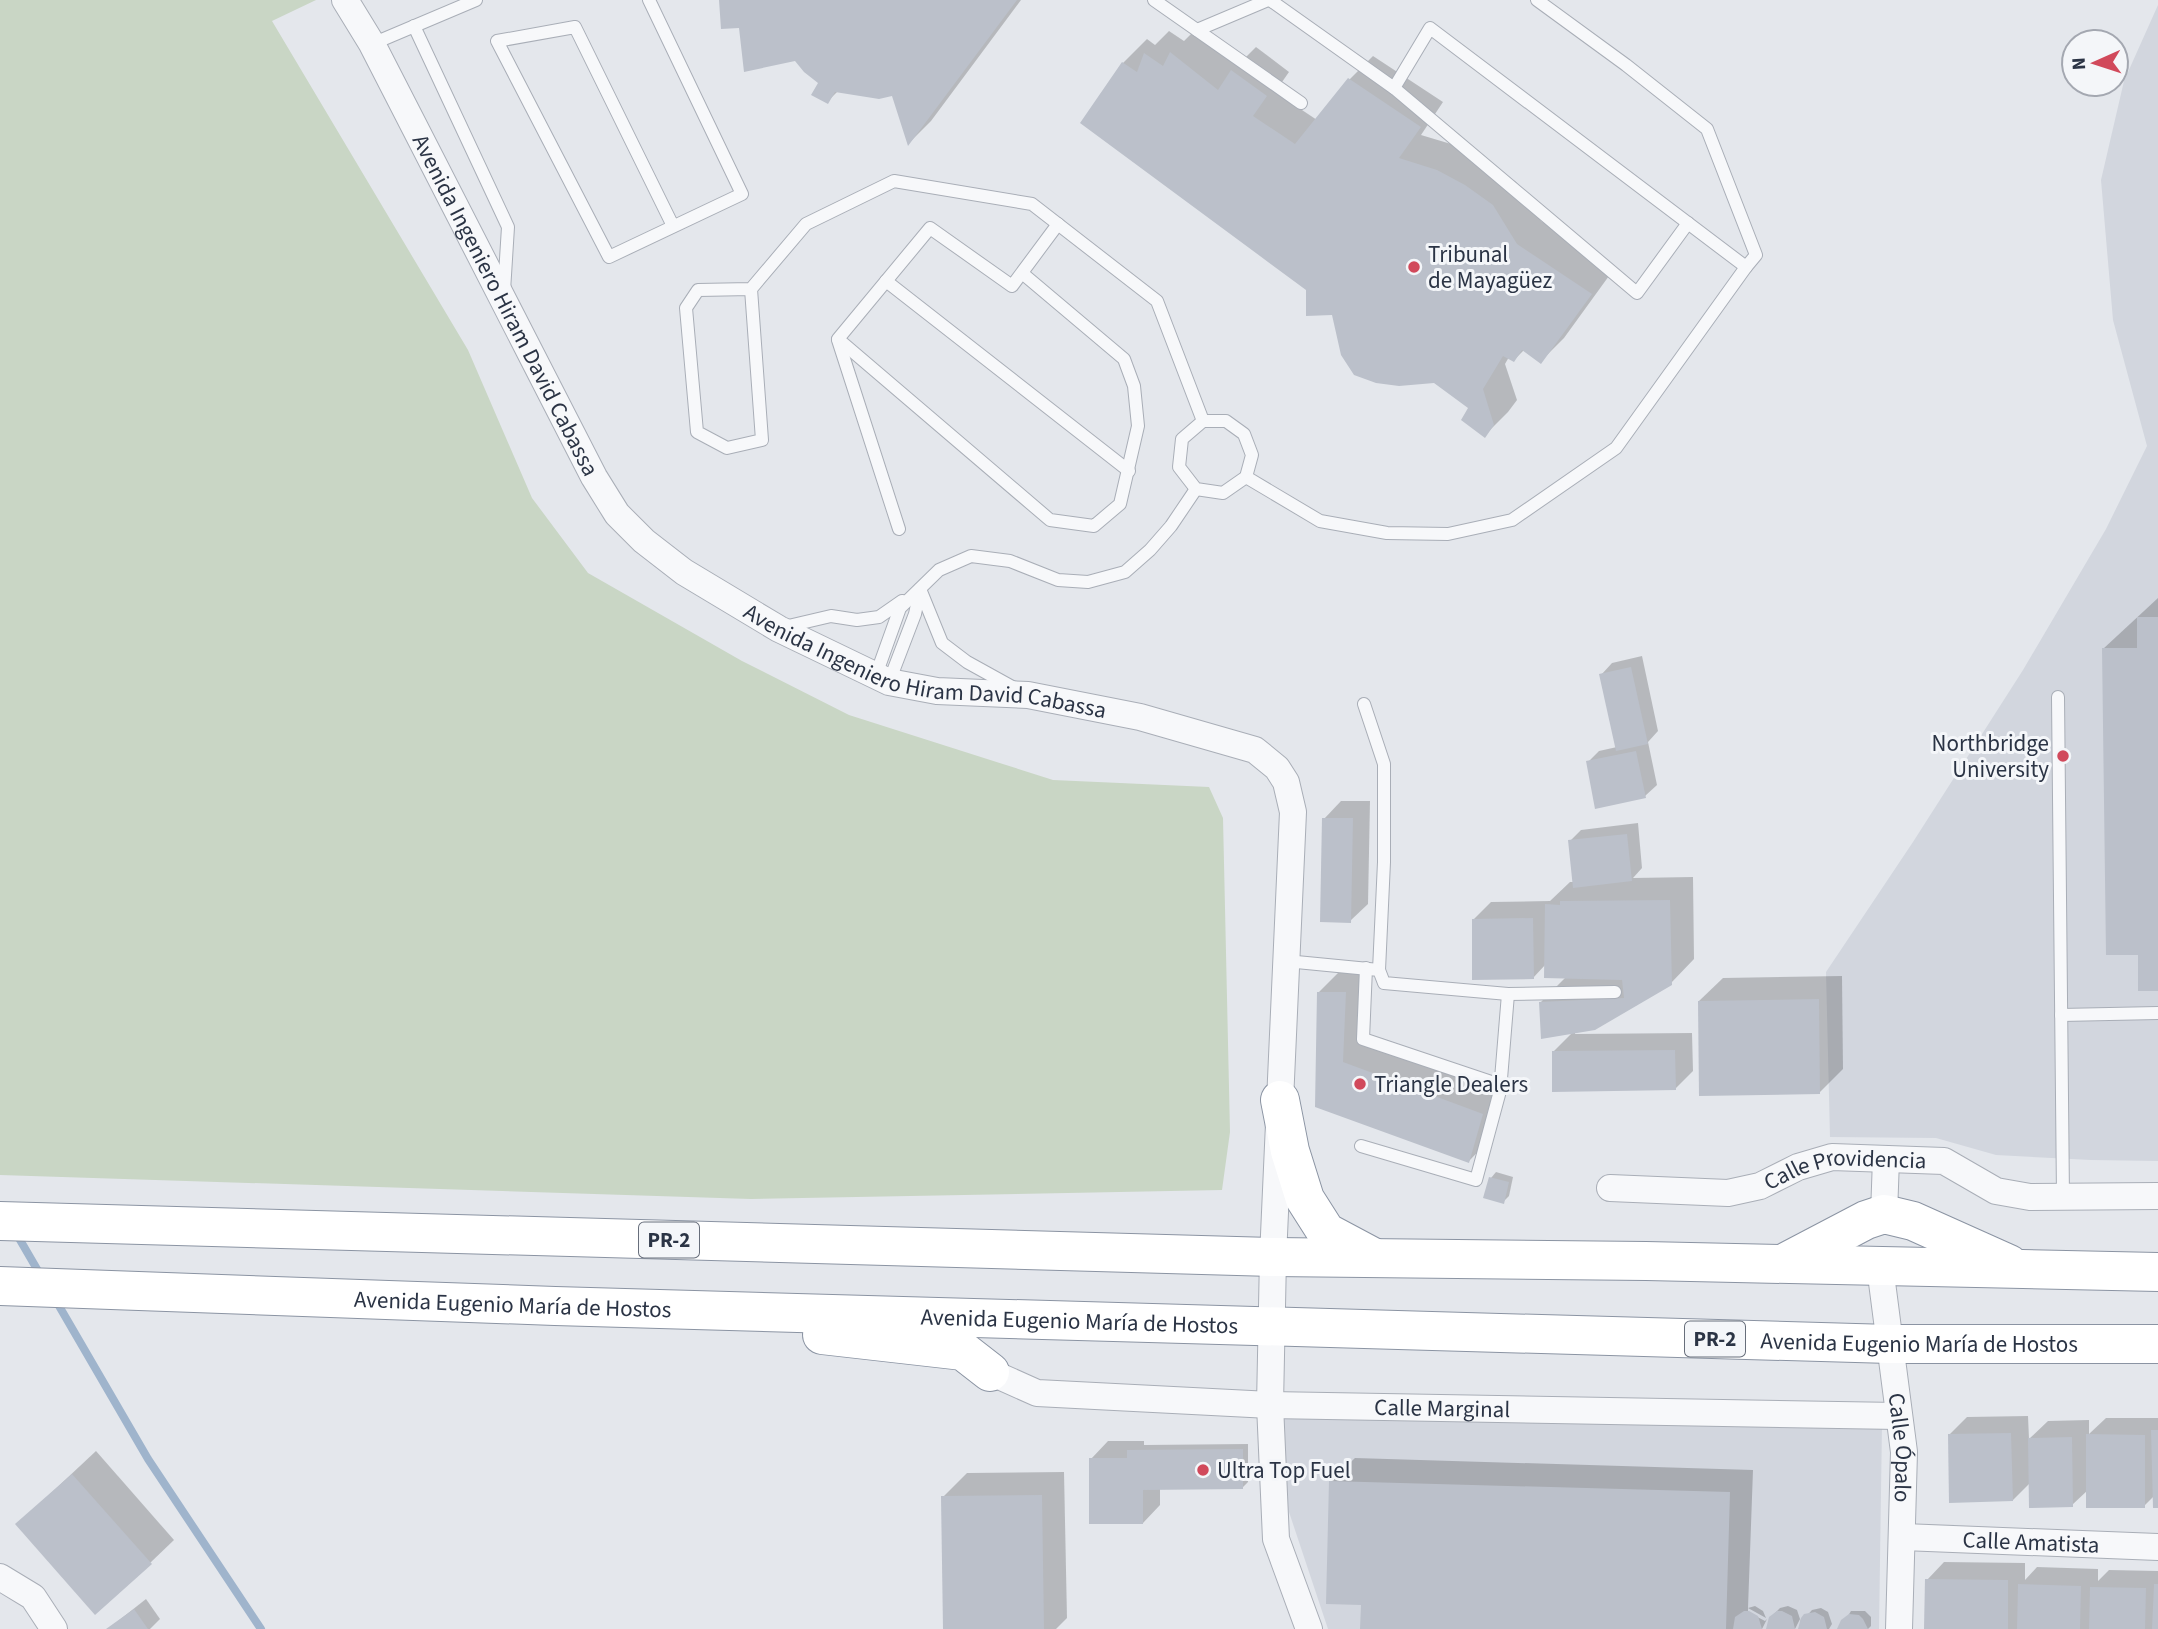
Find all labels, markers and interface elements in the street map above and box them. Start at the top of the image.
north arrow [2060,28,2130,98]
text: N [2066,57,2093,71]
street label: Avenida Ingeniero Hiram David Cabassa [404,129,607,482]
place label: Tribunal de Mayagüez [1428,238,1552,297]
marker: Tribunal de Mayagüez [1406,259,1422,275]
street label: Avenida Ingeniero Hiram David Cabassa [737,596,1109,727]
place label: Northbridge University [1932,727,2049,786]
marker: Northbridge University [2055,748,2071,764]
place label: Triangle Dealers [1374,1068,1528,1101]
marker: Triangle Dealers [1352,1076,1368,1092]
street label: Calle Providencia [1758,1141,1927,1199]
road number: PR-2 [639,1222,699,1258]
street label: Avenida Eugenio María de Hostos [353,1283,672,1326]
street label: Avenida Eugenio María de Hostos [920,1300,1239,1342]
road number: PR-2 [1685,1322,1745,1356]
street label: Avenida Eugenio María de Hostos [1760,1324,2078,1361]
street label: Calle Marginal [1374,1391,1510,1426]
street label: Calle Ópalo [1879,1391,1920,1503]
place label: Ultra Top Fuel [1217,1454,1351,1487]
marker: Ultra Top Fuel [1195,1462,1211,1478]
street label: Calle Amatista [1962,1523,2100,1562]

